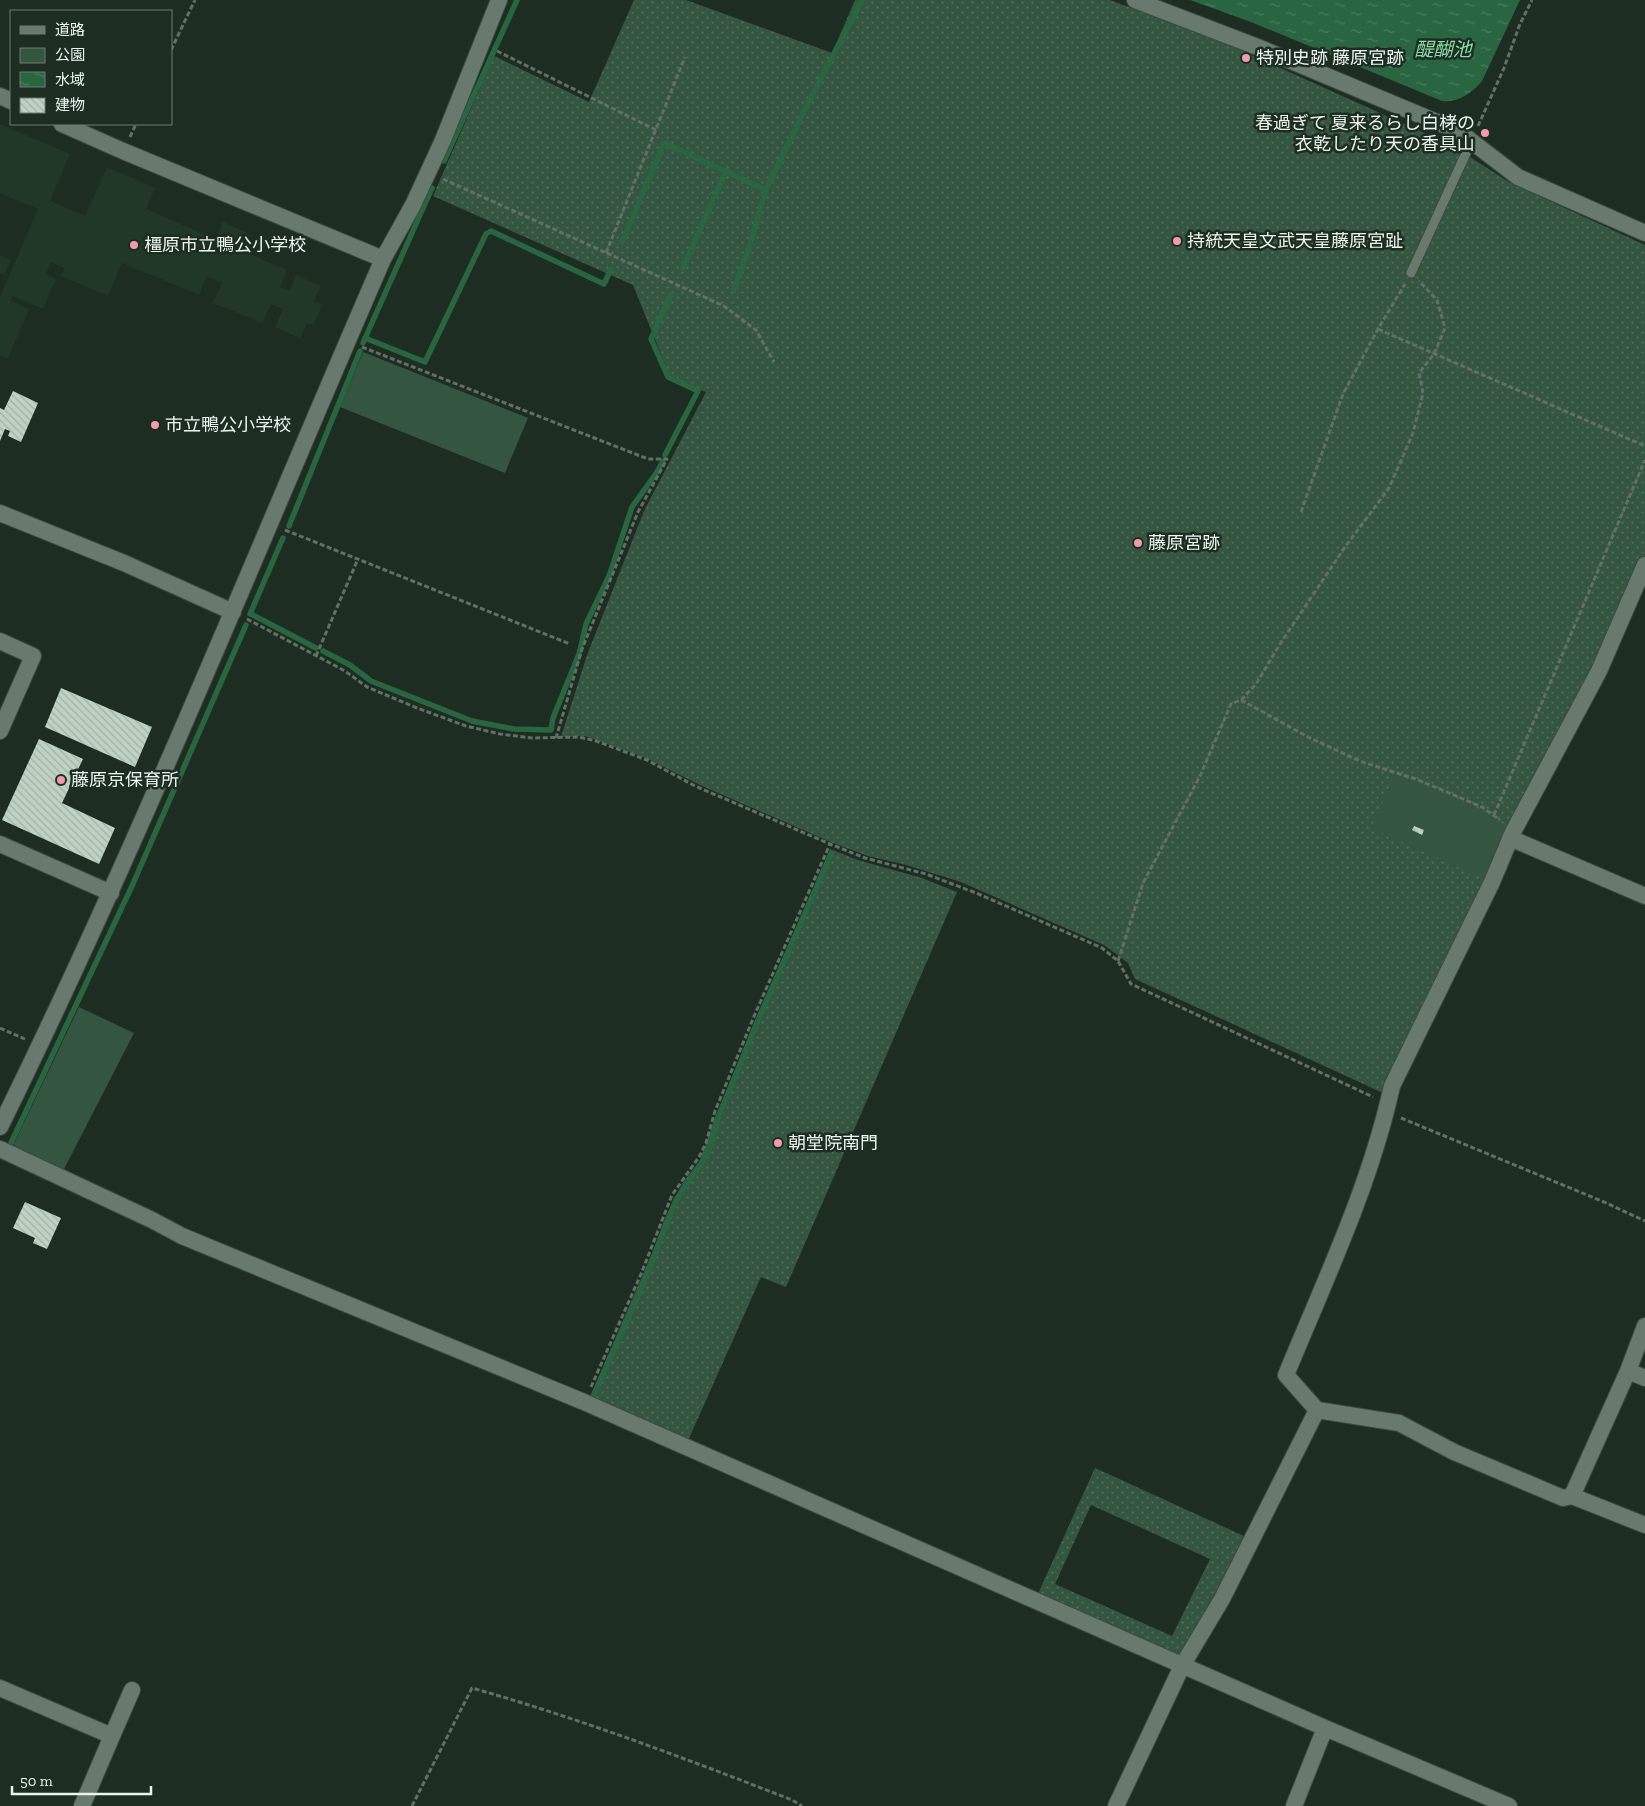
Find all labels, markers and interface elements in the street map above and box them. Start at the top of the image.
legend [10,10,172,125]
text: 道路 [55,21,85,39]
water label: 醍醐池 [1414,38,1473,61]
text: 公園 [55,46,85,64]
place label: 特別史跡 藤原宮跡 [1256,47,1404,69]
marker: 特別史跡 藤原宮跡 [1240,52,1252,64]
text: 水域 [55,71,85,89]
text: 建物 [55,96,85,114]
place label: 春過ぎて 夏来るらし白𣑥の 衣乾したり天の香具山 [1255,112,1475,155]
marker: 春過ぎて 夏来るらし白𣑥の 衣乾したり天の香具山 [1479,127,1491,139]
place label: 持統天皇文武天皇藤原宮趾 [1187,230,1403,252]
place label: 橿原市立鴨公小学校 [144,234,306,256]
marker: 持統天皇文武天皇藤原宮趾 [1171,235,1183,247]
marker: 橿原市立鴨公小学校 [128,239,140,251]
place label: 市立鴨公小学校 [165,414,291,436]
marker: 市立鴨公小学校 [149,419,161,431]
place label: 藤原宮跡 [1148,532,1220,554]
marker: 藤原宮跡 [1132,537,1144,549]
place label: 藤原京保育所 [71,769,179,791]
marker: 藤原京保育所 [55,774,67,786]
place label: 朝堂院南門 [788,1132,878,1154]
marker: 朝堂院南門 [772,1137,784,1149]
scale bar [12,1764,151,1796]
text: 50 m [20,1772,53,1790]

